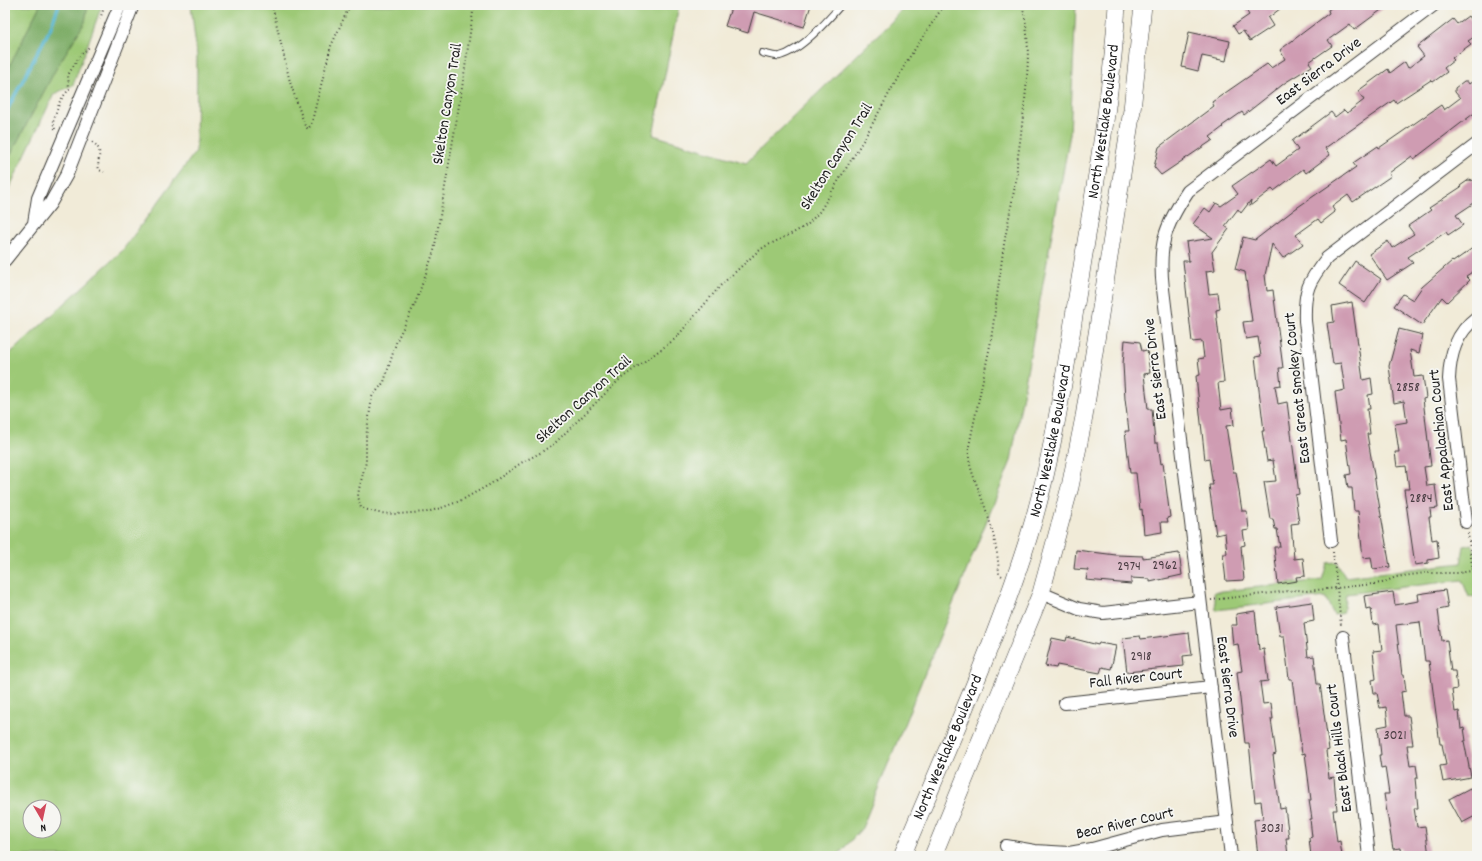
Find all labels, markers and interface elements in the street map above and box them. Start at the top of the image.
street label: East Sierra Drive [1271,32,1367,112]
street label: Skelton Canyon Trail [427,41,469,166]
street label: North Westlake Boulevard [1082,43,1126,200]
street label: Skelton Canyon Trail [795,99,879,215]
street label: East Great Smokey Court [1279,311,1317,465]
street label: East Sierra Drive [1138,317,1174,421]
street label: Skelton Canyon Trail [531,350,637,450]
street label: North Westlake Boulevard [1023,363,1078,520]
street label: East Appalachian Court [1423,368,1461,512]
house number: 2858 [1396,378,1420,398]
house number: 2884 [1409,489,1433,509]
house number: 2962 [1152,556,1178,576]
house number: 2974 [1117,557,1141,577]
street label: East Sierra Drive [1209,635,1245,739]
house number: 2918 [1130,647,1152,667]
street label: Fall River Court [1088,663,1184,695]
street label: North Westlake Boulevard [907,671,989,823]
street label: East Black Hills Court [1321,682,1359,814]
house number: 3021 [1383,726,1407,746]
north arrow [22,799,62,839]
street label: Bear River Court [1074,802,1176,846]
text: N [39,819,47,835]
house number: 3031 [1260,819,1284,839]

